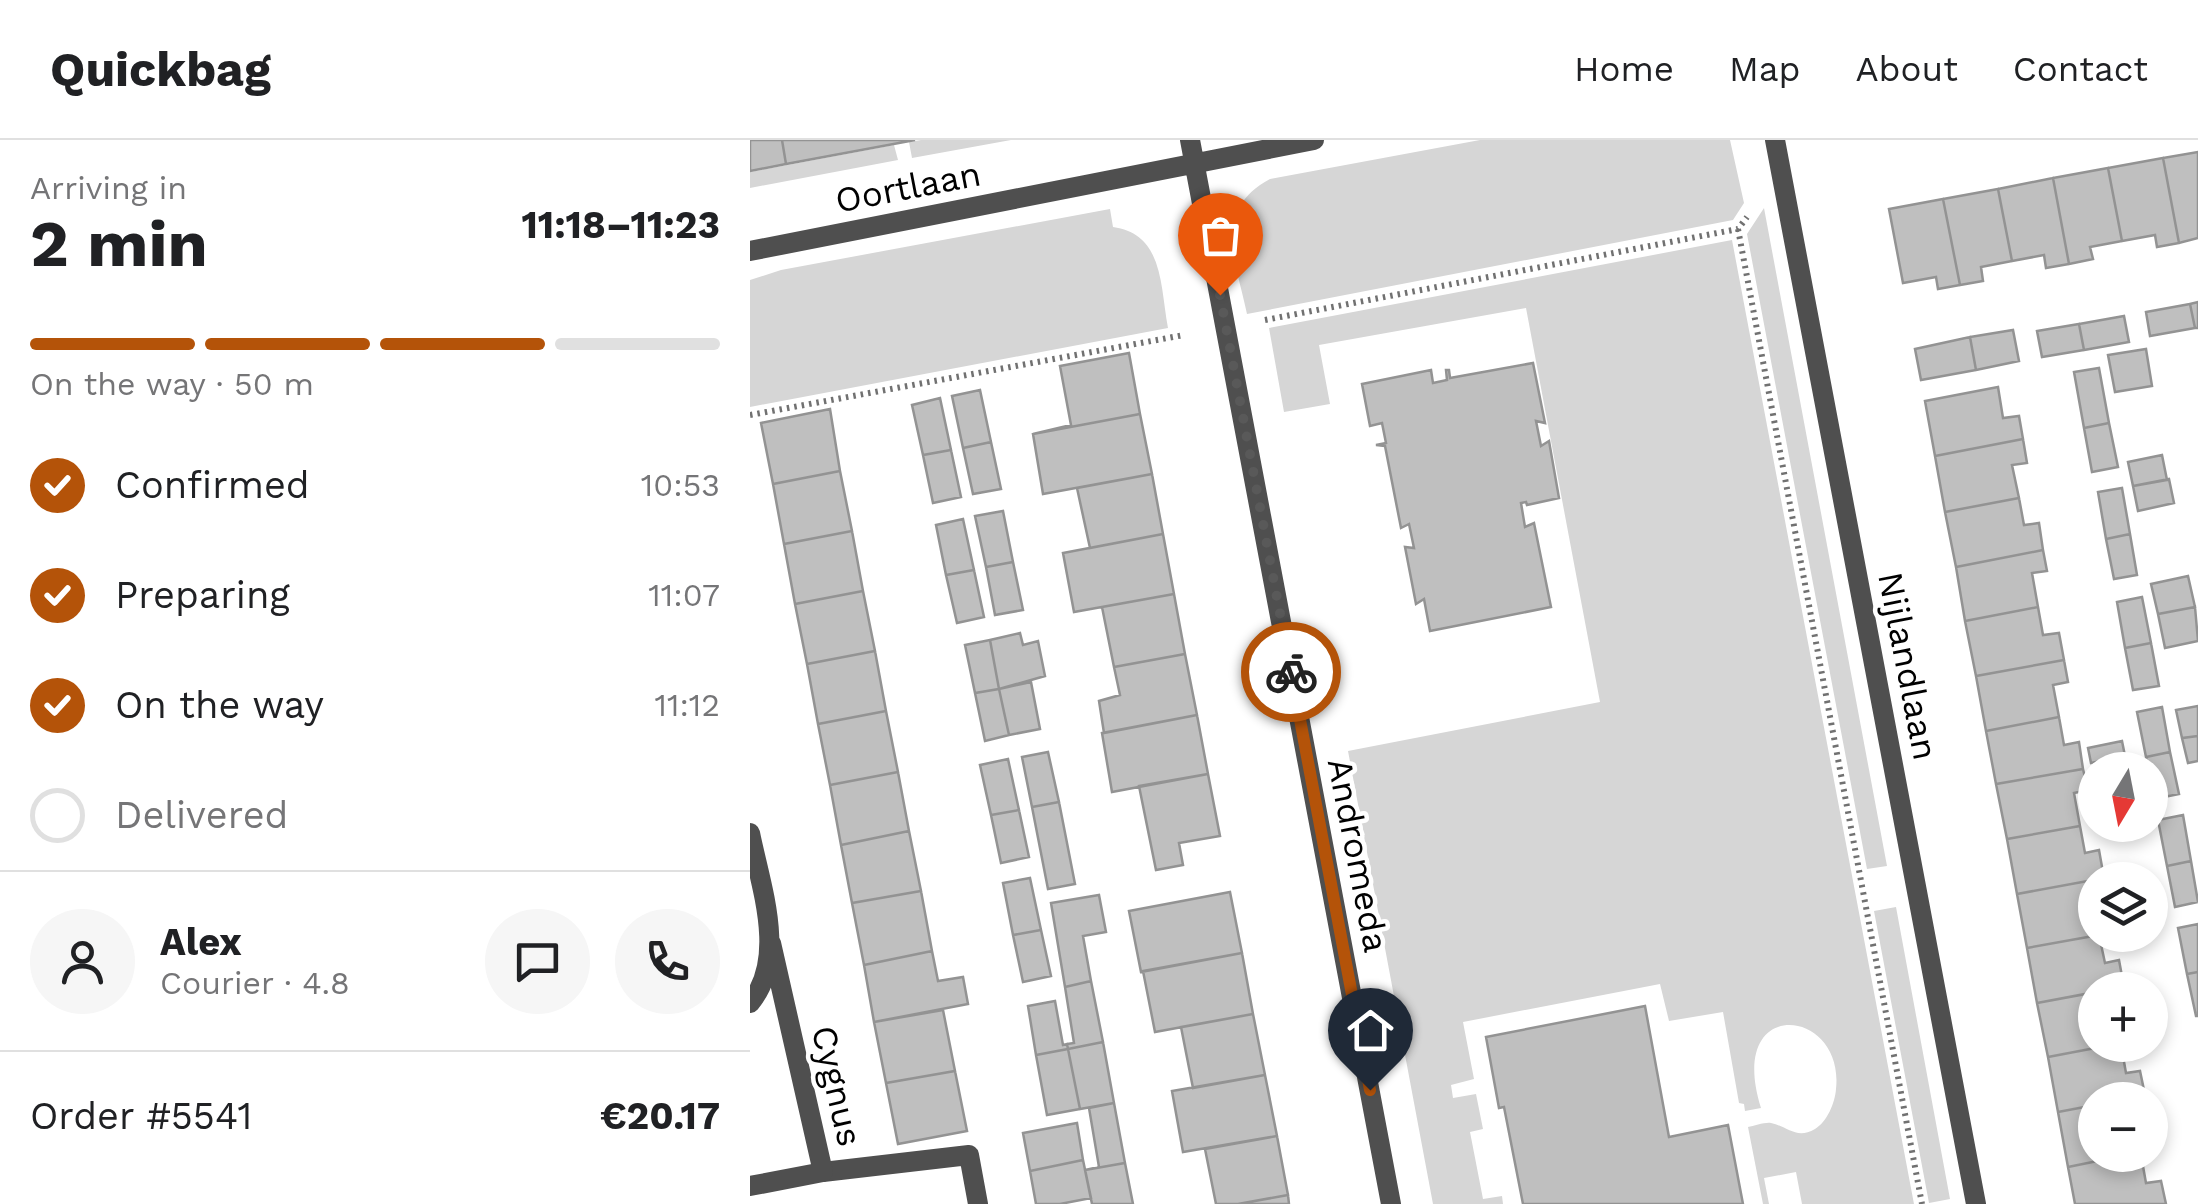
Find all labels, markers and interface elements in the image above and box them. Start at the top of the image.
text: Quickbag [50,41,271,98]
text: Home [1574,48,1674,90]
text: Map [1729,48,1801,90]
text: About [1856,48,1958,90]
text: Contact [2013,48,2148,90]
street label: Oortlaan [832,152,984,222]
text: Arriving in [30,169,187,207]
pin [1178,193,1263,296]
text: 11:18–11:23 [521,203,720,247]
text: 2 min [30,206,208,282]
icon: bag [1193,208,1248,263]
text: On the way · 50 m [30,365,314,403]
icon: check [30,458,85,513]
text: Confirmed [115,463,310,507]
text: 10:53 [641,466,720,504]
icon: check [30,568,85,623]
street label: Nijlandlaan [1869,569,1947,763]
text: Preparing [115,573,290,617]
text: 11:07 [648,576,720,614]
courier [1241,622,1341,722]
icon: bike [1264,645,1319,700]
icon: check [30,678,85,733]
text: On the way [115,683,324,727]
text: 11:12 [654,686,720,724]
north arrow [2078,752,2168,842]
map controls [2078,752,2168,1172]
street label: Andromeda [1319,754,1397,956]
text: Delivered [115,793,288,837]
button: layers [2078,862,2168,952]
button: person [30,909,135,1014]
button: chat [485,909,590,1014]
button: phone [615,909,720,1014]
text: Alex [160,920,242,964]
text: Courier · 4.8 [160,964,350,1002]
button: + [2078,972,2168,1062]
pin [1328,988,1413,1091]
icon: home [1343,1003,1398,1058]
street label: Cygnus [803,1022,871,1150]
button: − [2078,1082,2168,1172]
text: Order #5541 [30,1094,252,1138]
text: €20.17 [600,1094,720,1138]

